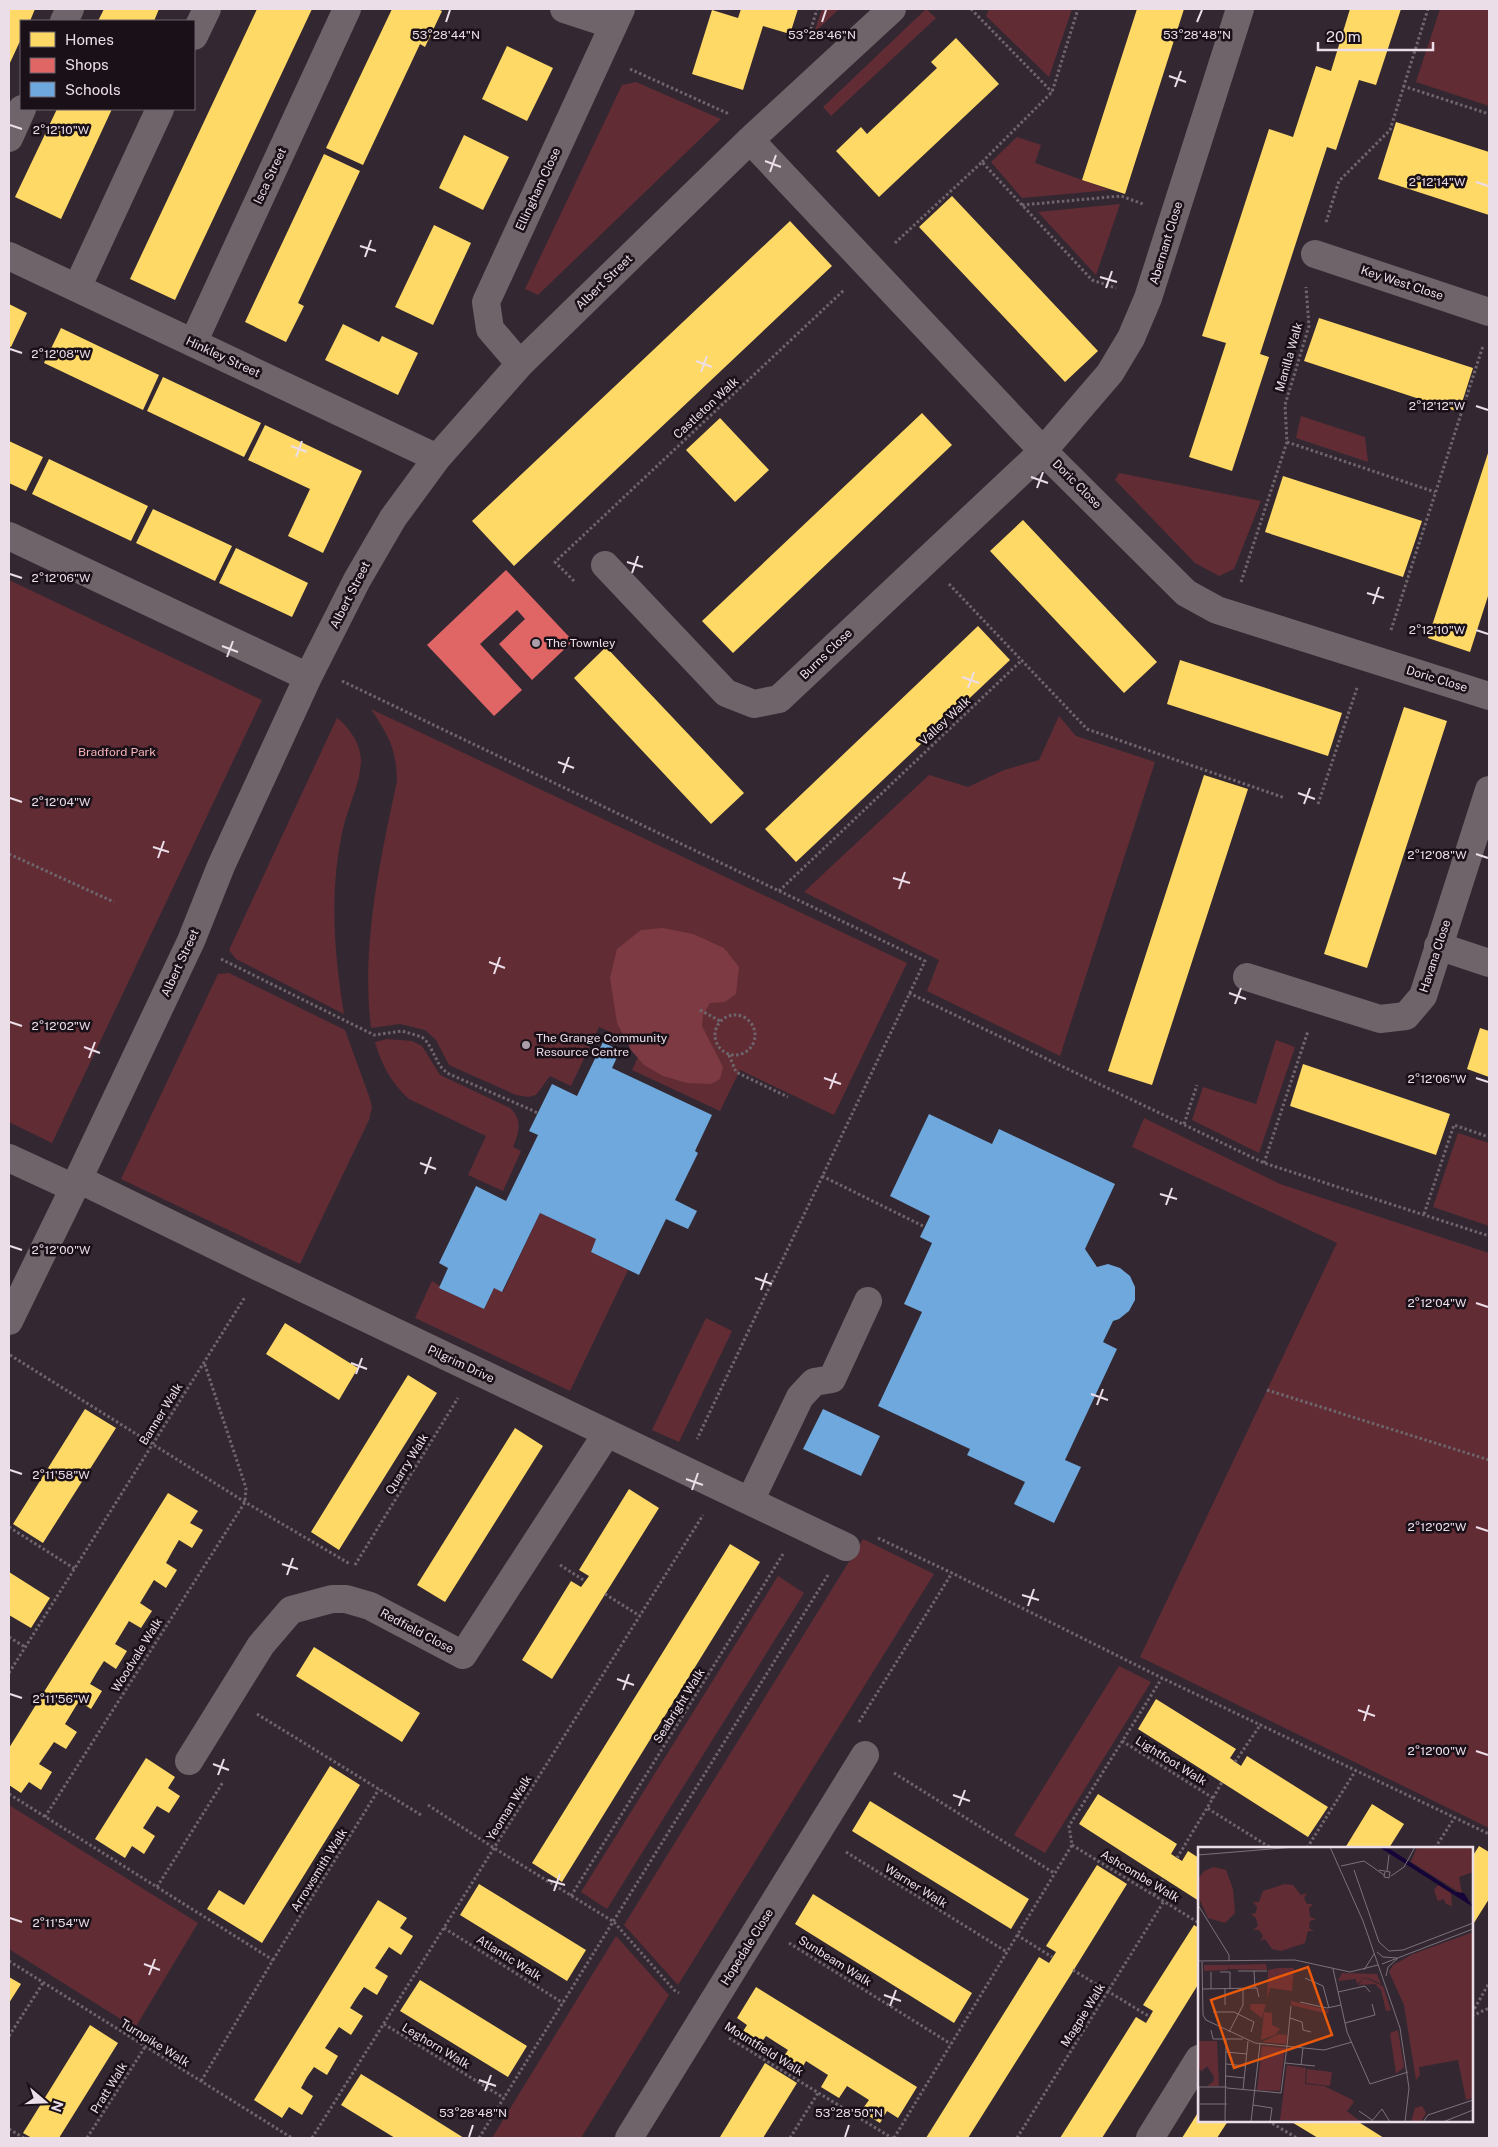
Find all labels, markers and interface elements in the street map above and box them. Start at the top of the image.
legend [20,20,195,110]
scale bar [1318,20,1433,52]
text: 53°28'44"N [412,28,480,42]
text: 53°28'46"N [788,28,856,42]
text: 53°28'48"N [1163,28,1231,42]
text: 20 m [1326,28,1361,45]
text: Homes [65,31,114,48]
text: Shops [65,56,109,73]
text: Schools [65,81,121,98]
text: 2°12'10"W [33,123,90,137]
street label: Isca Street [251,145,289,206]
street label: Ellingham Close [513,145,563,233]
text: 2°12'14"W [1409,175,1466,189]
street label: Abernant Close [1147,200,1185,286]
street label: Albert Street [573,251,635,312]
street label: Key West Close [1359,263,1445,303]
street label: Manilla Walk [1272,321,1306,393]
street label: Hinkley Street [184,334,263,380]
text: 2°12'08"W [31,347,91,361]
street label: Castleton Walk [671,374,742,442]
text: 2°12'12"W [1409,399,1466,413]
street label: Doric Close [1050,457,1104,511]
street label: Albert Street [327,559,373,631]
text: 2°12'06"W [31,571,91,585]
text: 2°12'10"W [1409,623,1466,637]
street label: Burns Close [797,626,855,682]
place label: The Townley [546,636,616,650]
marker: The Townley [530,637,542,649]
street label: Doric Close [1405,663,1470,695]
street label: Valley Walk [917,694,974,748]
park label: Bradford Park [78,745,156,759]
text: 2°12'04"W [31,795,91,809]
text: 2°12'08"W [1407,848,1467,862]
street label: Havana Close [1417,918,1453,994]
street label: Albert Street [158,927,202,999]
text: 2°12'02"W [32,1019,91,1033]
place label: The Grange Community Resource Centre [536,1031,668,1059]
marker: The Grange Community Resource Centre [520,1039,532,1051]
text: 2°12'06"W [1407,1072,1467,1086]
text: 2°12'00"W [32,1243,91,1257]
text: 2°12'04"W [1407,1296,1467,1310]
street label: Pilgrim Drive [426,1343,497,1386]
street label: Banner Walk [136,1380,186,1448]
street label: Quarry Walk [383,1431,431,1497]
text: 2°11'58"W [32,1468,90,1482]
text: 2°12'02"W [1408,1520,1467,1534]
street label: Redfield Close [378,1606,456,1656]
street label: Woodvale Walk [109,1615,166,1695]
street label: Seabright Walk [650,1666,708,1746]
text: 2°11'56"W [32,1692,90,1706]
street label: Lightfoot Walk [1133,1734,1209,1789]
text: 2°12'00"W [1408,1744,1467,1758]
street label: Yeoman Walk [483,1772,535,1843]
street label: Arrowsmith Walk [288,1826,350,1914]
street label: Ashcombe Walk [1098,1847,1182,1905]
inset map [1198,1847,1473,2122]
street label: Warner Walk [882,1861,950,1911]
street label: Hopedale Close [718,1906,776,1988]
text: 2°11'54"W [32,1916,90,1930]
street label: Atlantic Walk [474,1932,544,1984]
street label: Sunbeam Walk [796,1933,874,1989]
street label: Magpie Walk [1058,1981,1108,2049]
street label: Turnpike Walk [118,2016,192,2070]
street label: Mountfield Walk [722,2019,806,2079]
street label: Leghorn Walk [400,2020,473,2072]
street label: Pratt Walk [88,2060,130,2116]
north arrow [20,2077,70,2127]
text: N [48,2098,67,2114]
text: 53°28'48"N [439,2106,507,2120]
text: 53°28'50"N [815,2106,883,2120]

